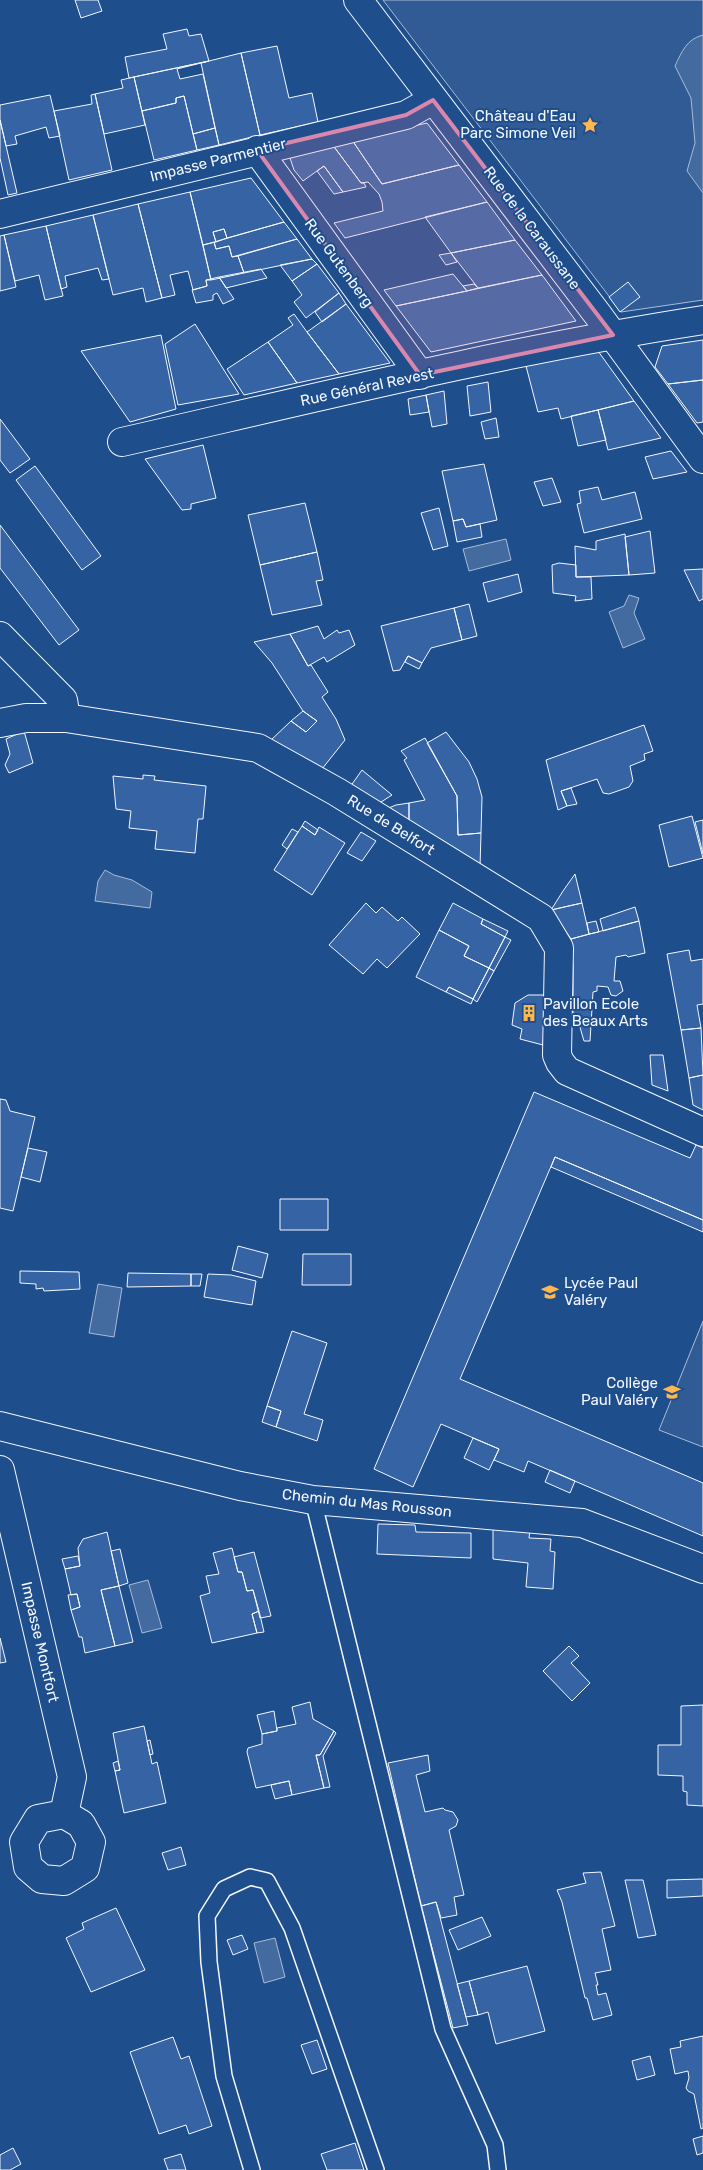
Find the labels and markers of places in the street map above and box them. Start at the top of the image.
place label: Château d'Eau Parc Simone Veil [460,107,576,142]
place icon: Château d'Eau Parc Simone Veil [580,115,600,135]
place label: Pavillon Ecole des Beaux Arts [543,995,648,1030]
building icon: Pavillon Ecole des Beaux Arts [519,1003,539,1023]
place label: Lycée Paul Valéry [564,1274,638,1309]
school or university icon: Lycée Paul Valéry [540,1282,560,1302]
place label: Collège Paul Valéry [581,1374,658,1409]
school or university icon: Collège Paul Valéry [662,1382,682,1402]

